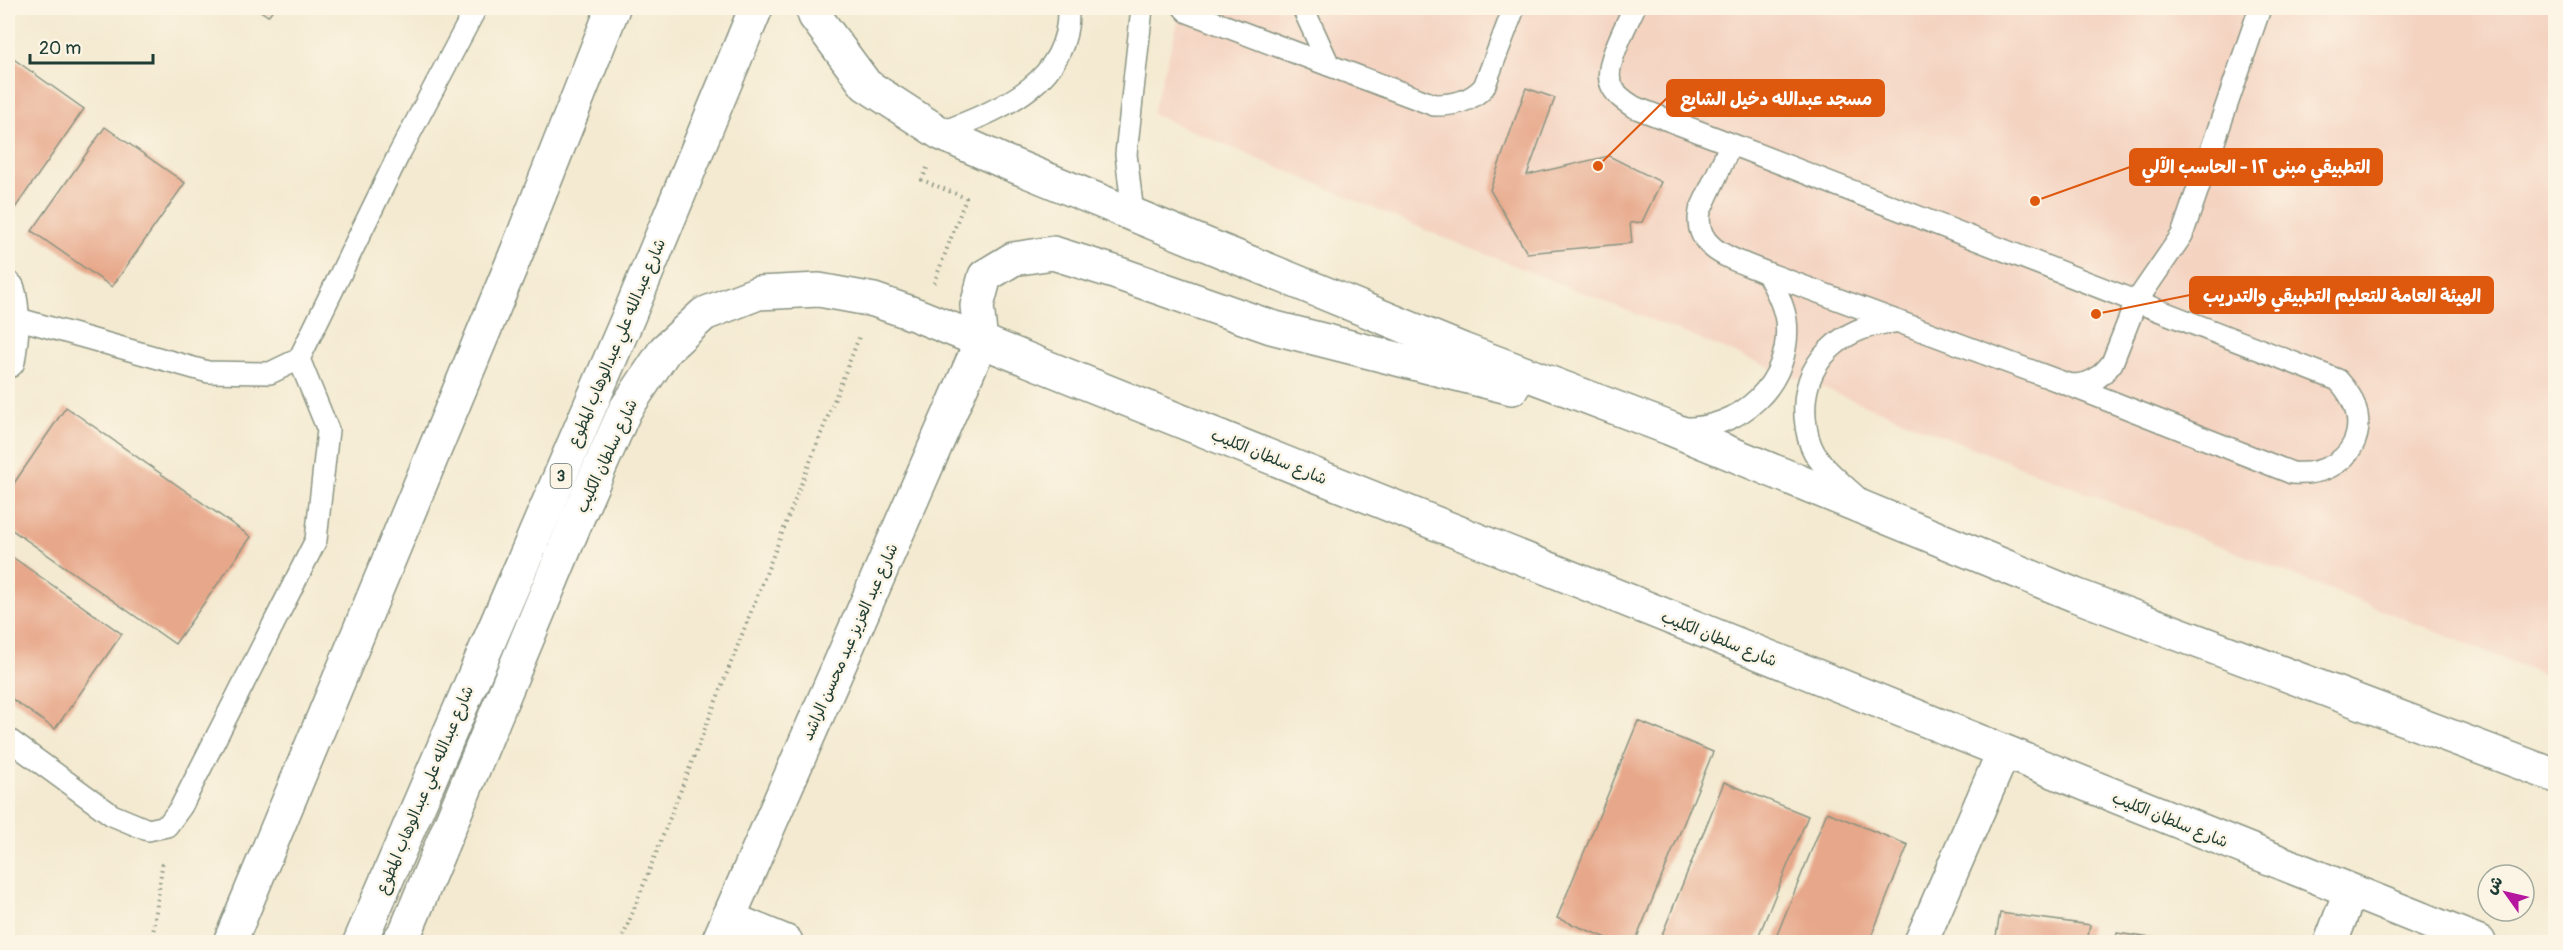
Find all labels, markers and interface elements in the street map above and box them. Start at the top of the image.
scale bar [30,27,153,65]
text: 20 m [39,37,81,60]
callout: مسجد عبدالله دخيل الشايع [1667,80,1884,116]
text: مسجد عبدالله دخيل الشايع [1680,88,1872,112]
callout: التطبيقي مبنى ١٢ - الحاسب الآلي [2130,149,2382,185]
text: التطبيقي مبنى ١٢ - الحاسب الآلي [2142,156,2370,183]
street label: شارع عبدالله علي عبدالوهاب المطوع [564,236,674,452]
callout: الهيئة العامة للتعليم التطبيقي والتدريب [2190,277,2493,313]
text: الهيئة العامة للتعليم التطبيقي والتدريب [2203,285,2481,312]
street label: شارع سلطان الكليب [572,396,643,517]
street label: شارع سلطان الكليب [1208,425,1330,490]
road number: 3 [550,464,572,488]
street label: شارع عبد العزيز عبد محسن الراشد [797,540,904,744]
street label: شارع سلطان الكليب [1658,607,1780,672]
street label: شارع عبدالله علي عبدالوهاب المطوع [372,683,482,899]
street label: شارع سلطان الكليب [2109,788,2231,853]
north arrow [2476,863,2536,923]
text: ش [2481,872,2508,898]

